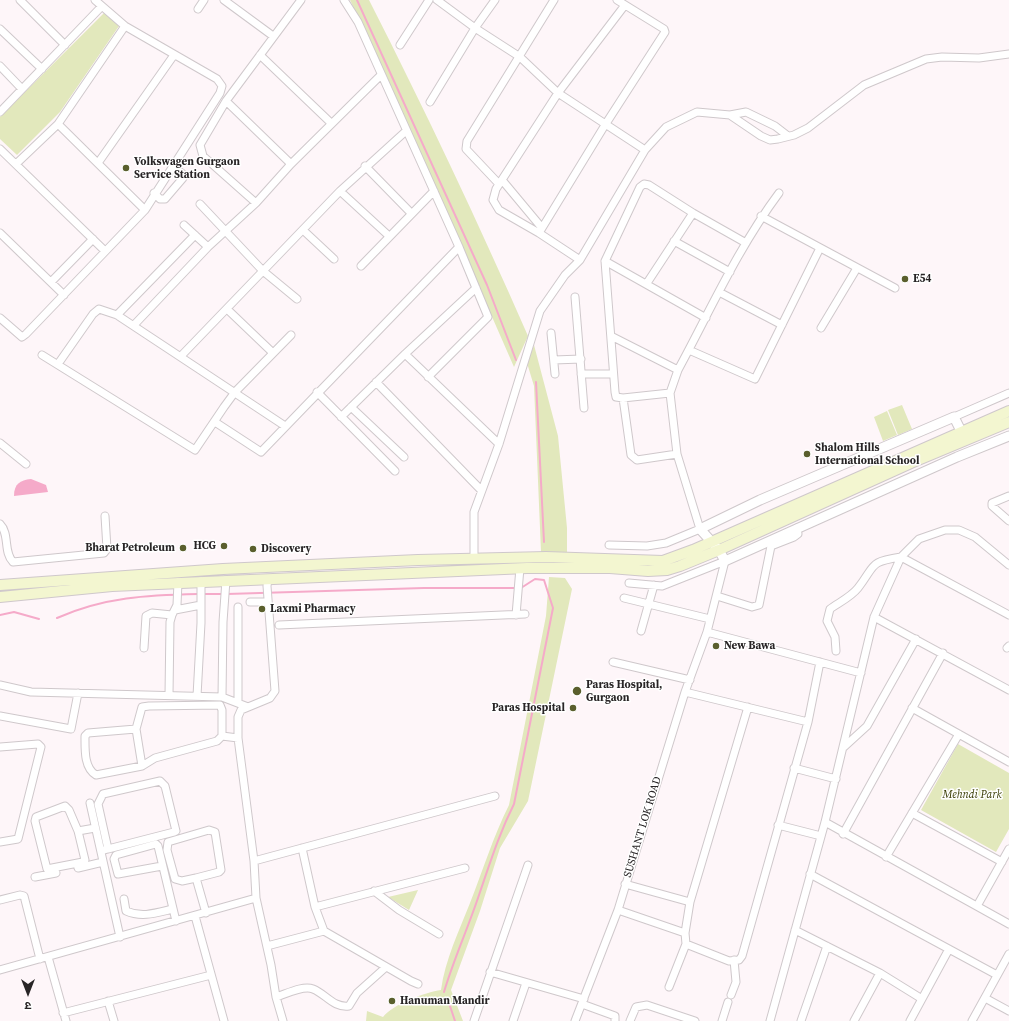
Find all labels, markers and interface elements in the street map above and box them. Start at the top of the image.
place label: Volkswagen Gurgaon Service Station [134,155,240,181]
marker: Volkswagen Gurgaon Service Station [121,163,131,173]
place label: E54 [913,272,931,286]
marker: E54 [900,274,910,284]
place label: Shalom Hills International School [815,441,919,467]
marker: Shalom Hills International School [802,449,812,459]
place label: HCG [194,539,216,553]
place label: Bharat Petroleum [85,541,175,555]
marker: HCG [219,541,229,551]
place label: Discovery [261,542,311,556]
marker: Bharat Petroleum [178,543,188,553]
marker: Discovery [248,544,258,554]
place label: Laxmi Pharmacy [270,602,356,616]
marker: Laxmi Pharmacy [257,604,267,614]
place label: New Bawa [724,639,775,653]
marker: New Bawa [711,641,721,651]
place label: Paras Hospital, Gurgaon [586,678,662,704]
marker: Paras Hospital, Gurgaon [571,685,583,697]
place label: Paras Hospital [492,701,565,715]
marker: Paras Hospital [568,703,578,713]
street label: SUSHANT LOK ROAD [621,775,665,879]
park label: Mehndi Park [942,788,1002,802]
north arrow [8,973,48,1013]
place label: Hanuman Mandir [400,994,490,1008]
marker: Hanuman Mandir [387,996,397,1006]
text: उ [25,998,31,1013]

